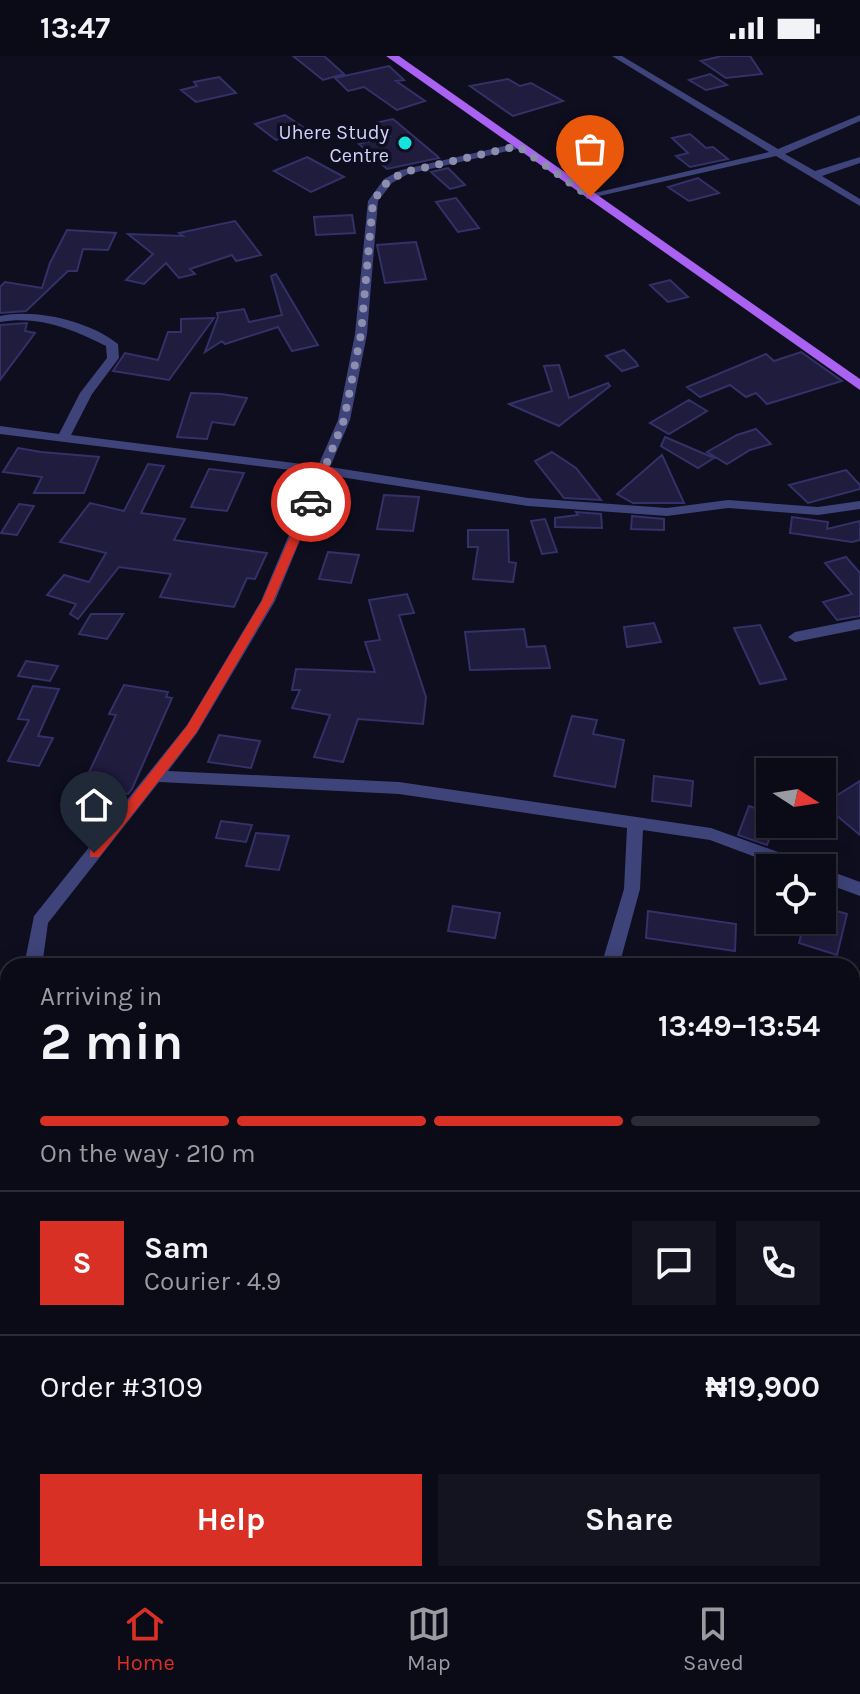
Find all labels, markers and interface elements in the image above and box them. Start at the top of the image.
text: 13:47 [40,10,110,46]
pin [556,115,624,197]
place label: Uhere Study Centre [278,121,389,167]
icon: bag [568,127,612,171]
marker: Uhere Study Centre [396,134,414,152]
courier [271,462,351,542]
icon: car [289,480,333,524]
north arrow [756,758,836,838]
map controls [756,758,836,934]
pin [60,771,128,853]
icon: home [72,783,116,827]
button: locate [756,854,836,934]
text: Arriving in [40,981,162,1012]
text: 13:49–13:54 [658,1008,820,1044]
text: 2 min [40,1011,183,1072]
text: On the way · 210 m [40,1138,255,1169]
button: chat [632,1221,716,1305]
button: phone [736,1221,820,1305]
text: Sam [144,1230,209,1266]
text: S [72,1245,92,1281]
text: Courier · 4.9 [144,1266,281,1297]
text: Order #3109 [40,1369,203,1405]
text: ₦19,900 [705,1369,820,1405]
button: Help [40,1474,422,1566]
button: Share [438,1474,820,1566]
tab: Home [116,1602,175,1676]
tab: Map [407,1602,451,1676]
tab: Saved [683,1602,744,1676]

